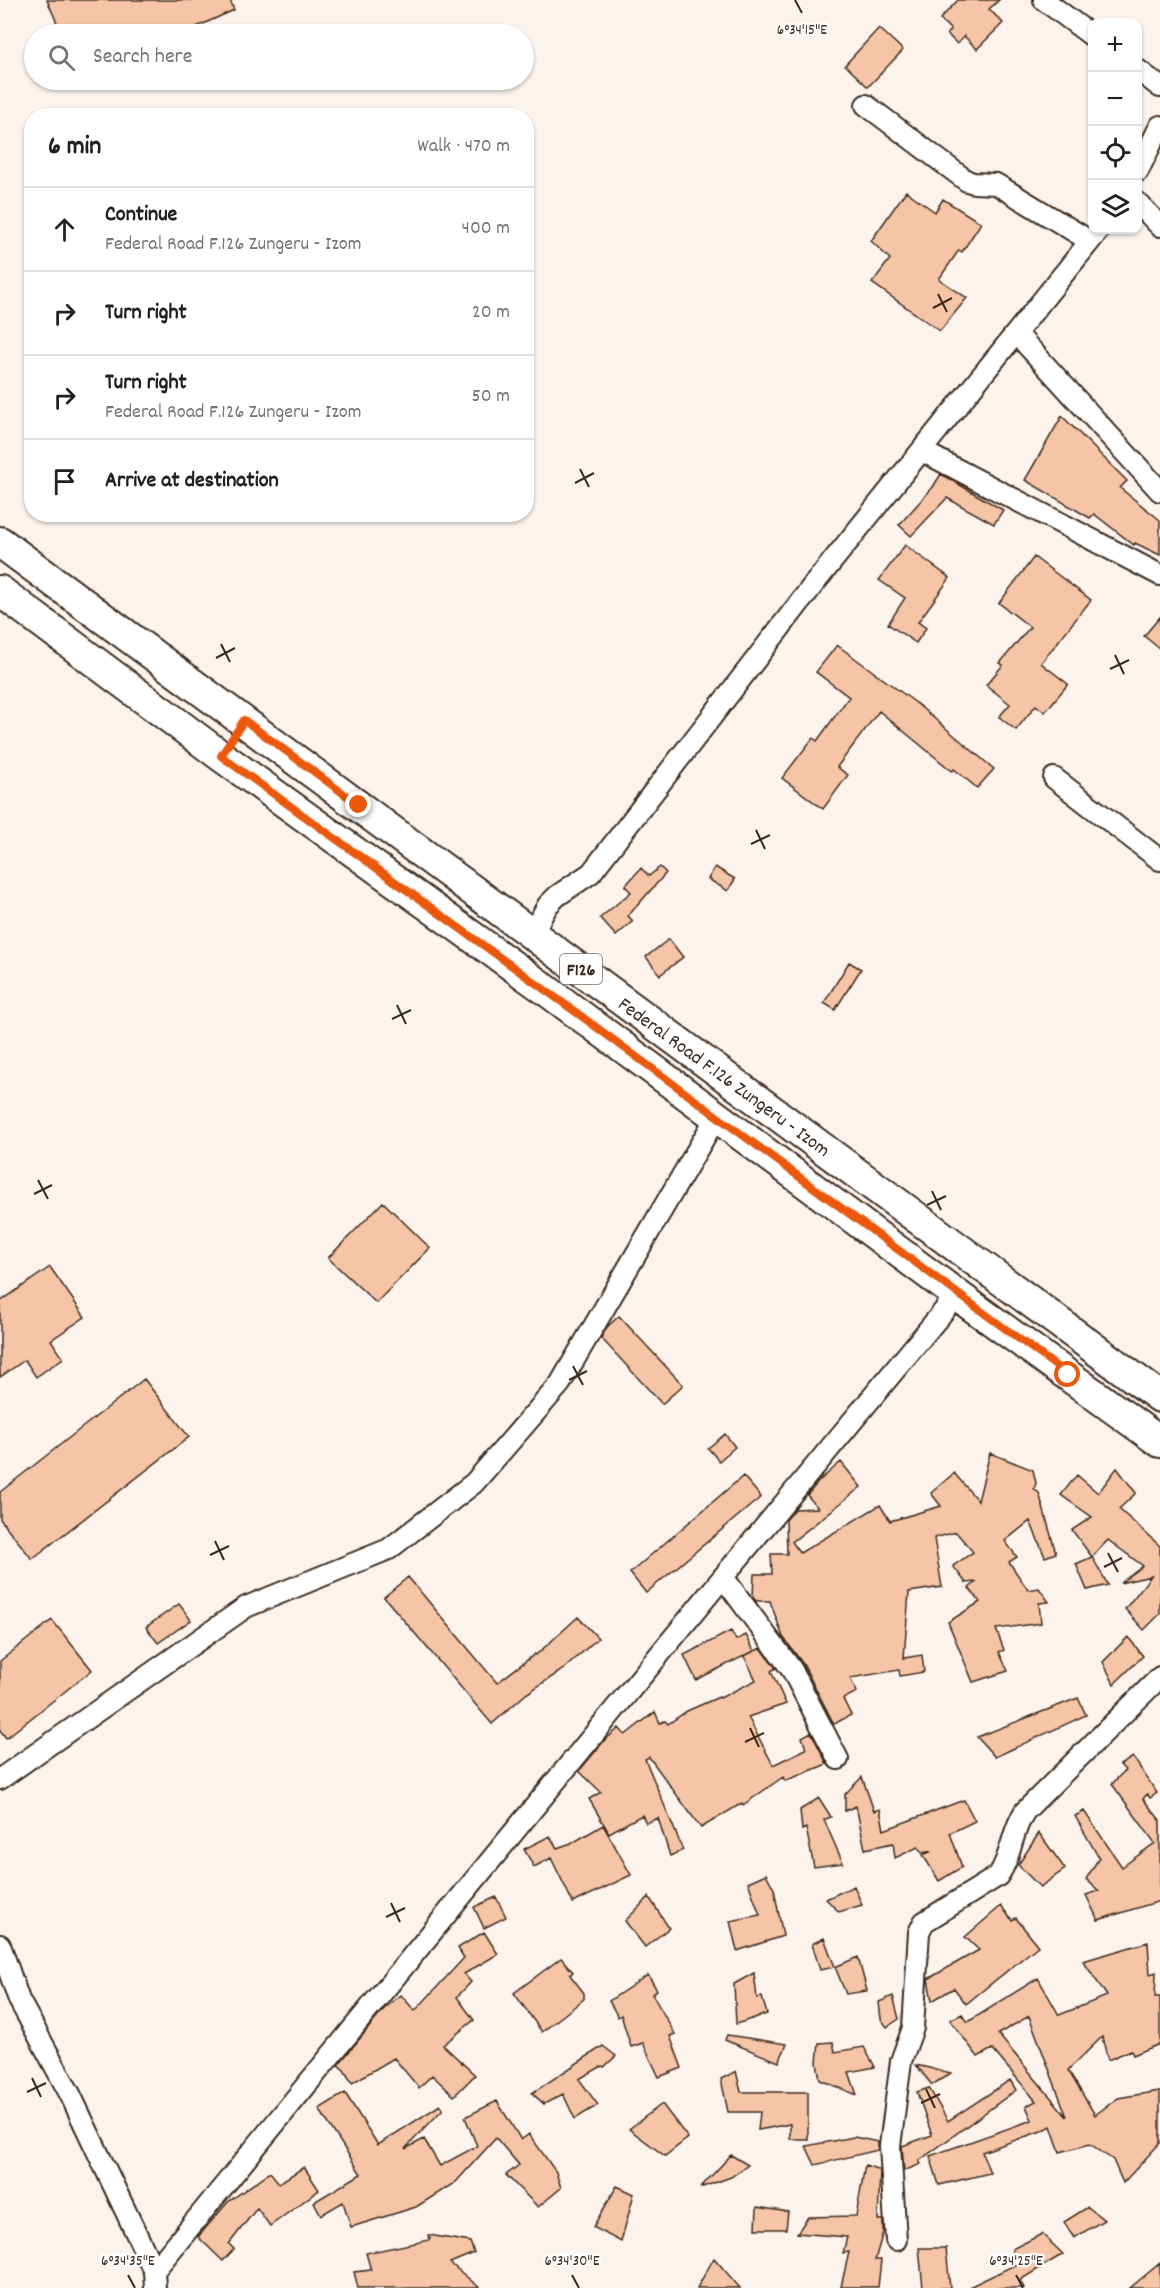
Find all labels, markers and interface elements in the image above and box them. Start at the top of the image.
map controls [1088,18,1142,234]
button: + [1088,18,1142,72]
text: 6°34'15"E [777,20,827,42]
search box [24,24,534,90]
icon: search [45,41,78,74]
text: Search here [93,42,192,73]
button: − [1088,72,1142,126]
button: locate [1088,126,1142,180]
text: 6 min [48,129,101,166]
text: Walk · 470 m [417,133,510,161]
button: layers [1088,180,1142,234]
text: Continue [105,200,177,231]
icon: ahead [48,213,81,246]
text: 400 m [462,215,510,243]
text: Federal Road F.126 Zungeru - Izom [105,231,361,259]
icon: right [48,297,81,330]
text: Turn right [105,298,187,329]
text: 20 m [472,299,510,327]
text: Turn right [105,368,187,399]
icon: right [48,381,81,414]
text: 50 m [472,383,510,411]
text: Federal Road F.126 Zungeru - Izom [105,399,361,427]
icon: arrive [48,465,81,498]
text: Arrive at destination [105,466,279,497]
route end [345,791,371,817]
road number: F126 [560,954,602,984]
street label: Federal Road F.126 Zungeru - Izom [611,992,835,1165]
route start [1054,1361,1080,1387]
text: 6°34'35"E [101,2251,155,2273]
text: 6°34'30"E [545,2251,600,2273]
text: 6°34'25"E [989,2251,1043,2273]

